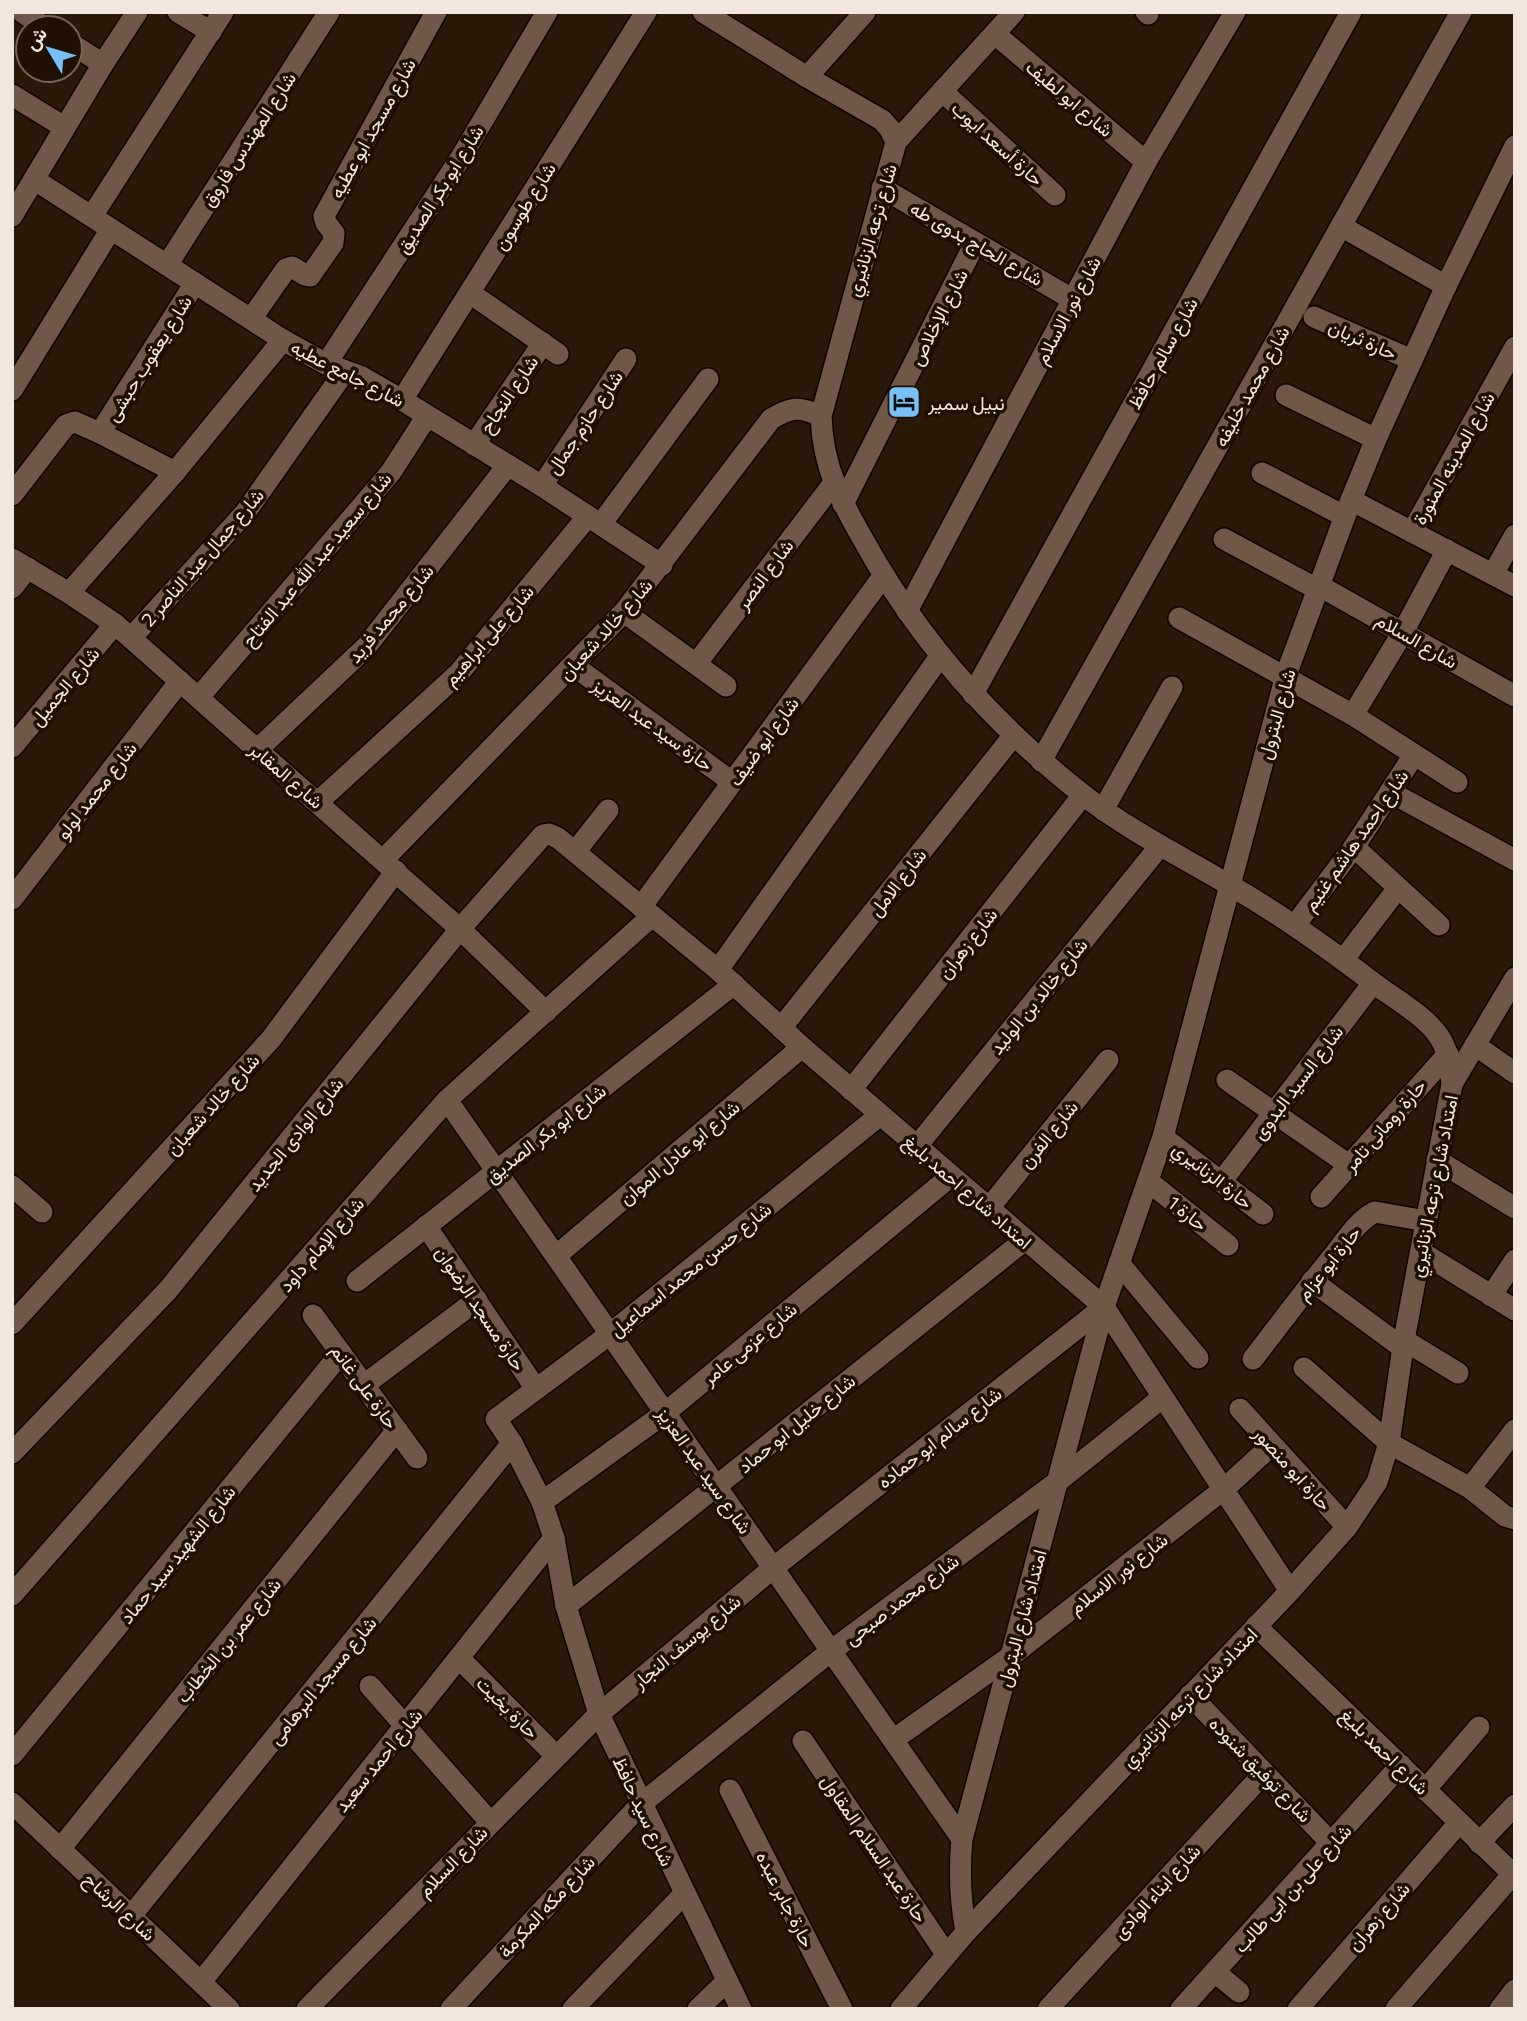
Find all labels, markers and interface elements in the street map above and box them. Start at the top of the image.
north arrow [14,14,84,84]
text: ش [19,22,52,55]
street label: شارع مسجد ابو عطيه [324,54,422,203]
street label: شارع ابو لطيف [1020,55,1118,143]
street label: شارع المهندس فاروق [196,67,302,212]
street label: حارة أسعد ايوب [947,96,1049,191]
street label: شارع ابو بكر الصديق [390,121,489,259]
street label: شارع طوسون [488,158,562,255]
street label: شارع ترعه الزنانيري [841,161,906,300]
street label: شارع الحاج بدوى طه [906,196,1047,292]
street label: شارع نور الاسلام [1029,252,1107,369]
street label: شارع الإخلاص [904,265,974,370]
street label: شارع يعقوب حبشى [100,291,198,426]
street label: شارع سالم حافظ [1122,293,1204,414]
street label: حارة ثريان [1325,314,1401,365]
street label: شارع محمد خليفه [1208,322,1295,451]
street label: شارع جامع عطيه [286,335,409,414]
street label: شارع النجاح [474,351,544,438]
street label: شارع حازم جمال [541,366,629,479]
hotel icon: نبيل سمير [885,383,923,421]
street label: شارع المدينه المنورة [1407,388,1501,529]
place label: نبيل سمير [927,391,1005,415]
street label: شارع سعيد عبد الله عبد الفتاح [236,467,397,652]
street label: شارع جمال عبد الناصر 2 [136,483,270,632]
street label: شارع النصر [730,534,799,616]
street label: شارع محمد فريد [342,559,439,668]
street label: شارع خالد شعبان [553,573,658,686]
street label: شارع على ابراهيم [438,580,540,692]
street label: شارع السلام [1371,607,1462,674]
street label: شارع الجميل [24,642,105,731]
street label: شارع البترول [1252,666,1302,762]
street label: حارة سيد عبد العزيز [587,672,718,776]
street label: شارع ابو ضيف [723,692,805,791]
street label: شارع المقابر [243,736,329,815]
street label: شارع محمد لولو [51,737,143,845]
street label: شارع احمد هاشم غنيم [1297,765,1414,916]
street label: شارع الامل [863,843,932,922]
street label: شارع زهران [932,903,1003,984]
street label: شارع خالد بن الوليد [984,933,1093,1060]
street label: شارع السيد البدوى [1247,1020,1349,1145]
street label: شارع خالد شعبان [160,1048,265,1161]
street label: شارع الوادى الجديد [242,1072,349,1197]
street label: حارة رومانى تامر [1337,1074,1431,1177]
street label: شارع ابو بكر الصديق [480,1079,611,1189]
street label: امتداد شارع ترعه الزنانيري [1404,1093,1467,1280]
street label: شارع ابو عادل الموان [614,1095,745,1211]
street label: شارع الفرن [1014,1095,1084,1174]
street label: امتداد شارع احمد بليغ [897,1129,1037,1255]
street label: حارة الزنانيري [1165,1137,1258,1217]
street label: حارة 1 [1163,1191,1212,1236]
street label: شارع الإمام داود [274,1192,370,1297]
street label: شارع حسن محمد اسماعيل [605,1197,777,1343]
street label: حارة ابو عزام [1291,1221,1366,1306]
street label: حارة مسجد الرضوان [430,1241,531,1375]
street label: شارع عزمى عامر [696,1297,802,1391]
street label: حارة على غانم [325,1339,404,1434]
street label: شارع خليل ابو حماد [733,1369,861,1479]
street label: شارع سالم ابو حماده [872,1381,1007,1494]
street label: شارع سيد عبد العزيز [650,1401,757,1539]
street label: حارة ابو منصور [1248,1420,1337,1515]
street label: شارع الشهيد سيد حماد [114,1480,241,1629]
street label: شارع نور الاسلام [1064,1527,1173,1620]
street label: امتداد شارع البترول [992,1547,1052,1690]
street label: شارع محمد صبحى [839,1548,964,1651]
street label: شارع عمر بن الخطاب [171,1573,287,1708]
street label: شارع يوسف النجار [626,1589,746,1695]
street label: شارع مسجد البرهامى [263,1611,382,1750]
street label: امتداد شارع ترعه الزنانيري [1116,1622,1265,1775]
street label: حارة بخيت [471,1671,544,1744]
street label: شارع احمد بليغ [1334,1703,1434,1801]
street label: شارع احمد سعيد [329,1704,428,1818]
street label: شارع توفيق شنوده [1203,1711,1317,1828]
street label: شارع سيد حافظ [607,1752,679,1870]
street label: حارة عبد السلام المقاول [815,1770,933,1927]
street label: شارع على بن ابى طالب [1228,1819,1357,1958]
street label: شارع السلام [412,1820,493,1903]
street label: شارع ابناء الوادى [1107,1839,1206,1945]
street label: حارة جابر عبده [751,1847,820,1951]
street label: شارع مكه المكرمة [493,1850,601,1963]
street label: شارع الرشاح [78,1867,161,1947]
street label: شارع زهران [1342,1877,1416,1956]

